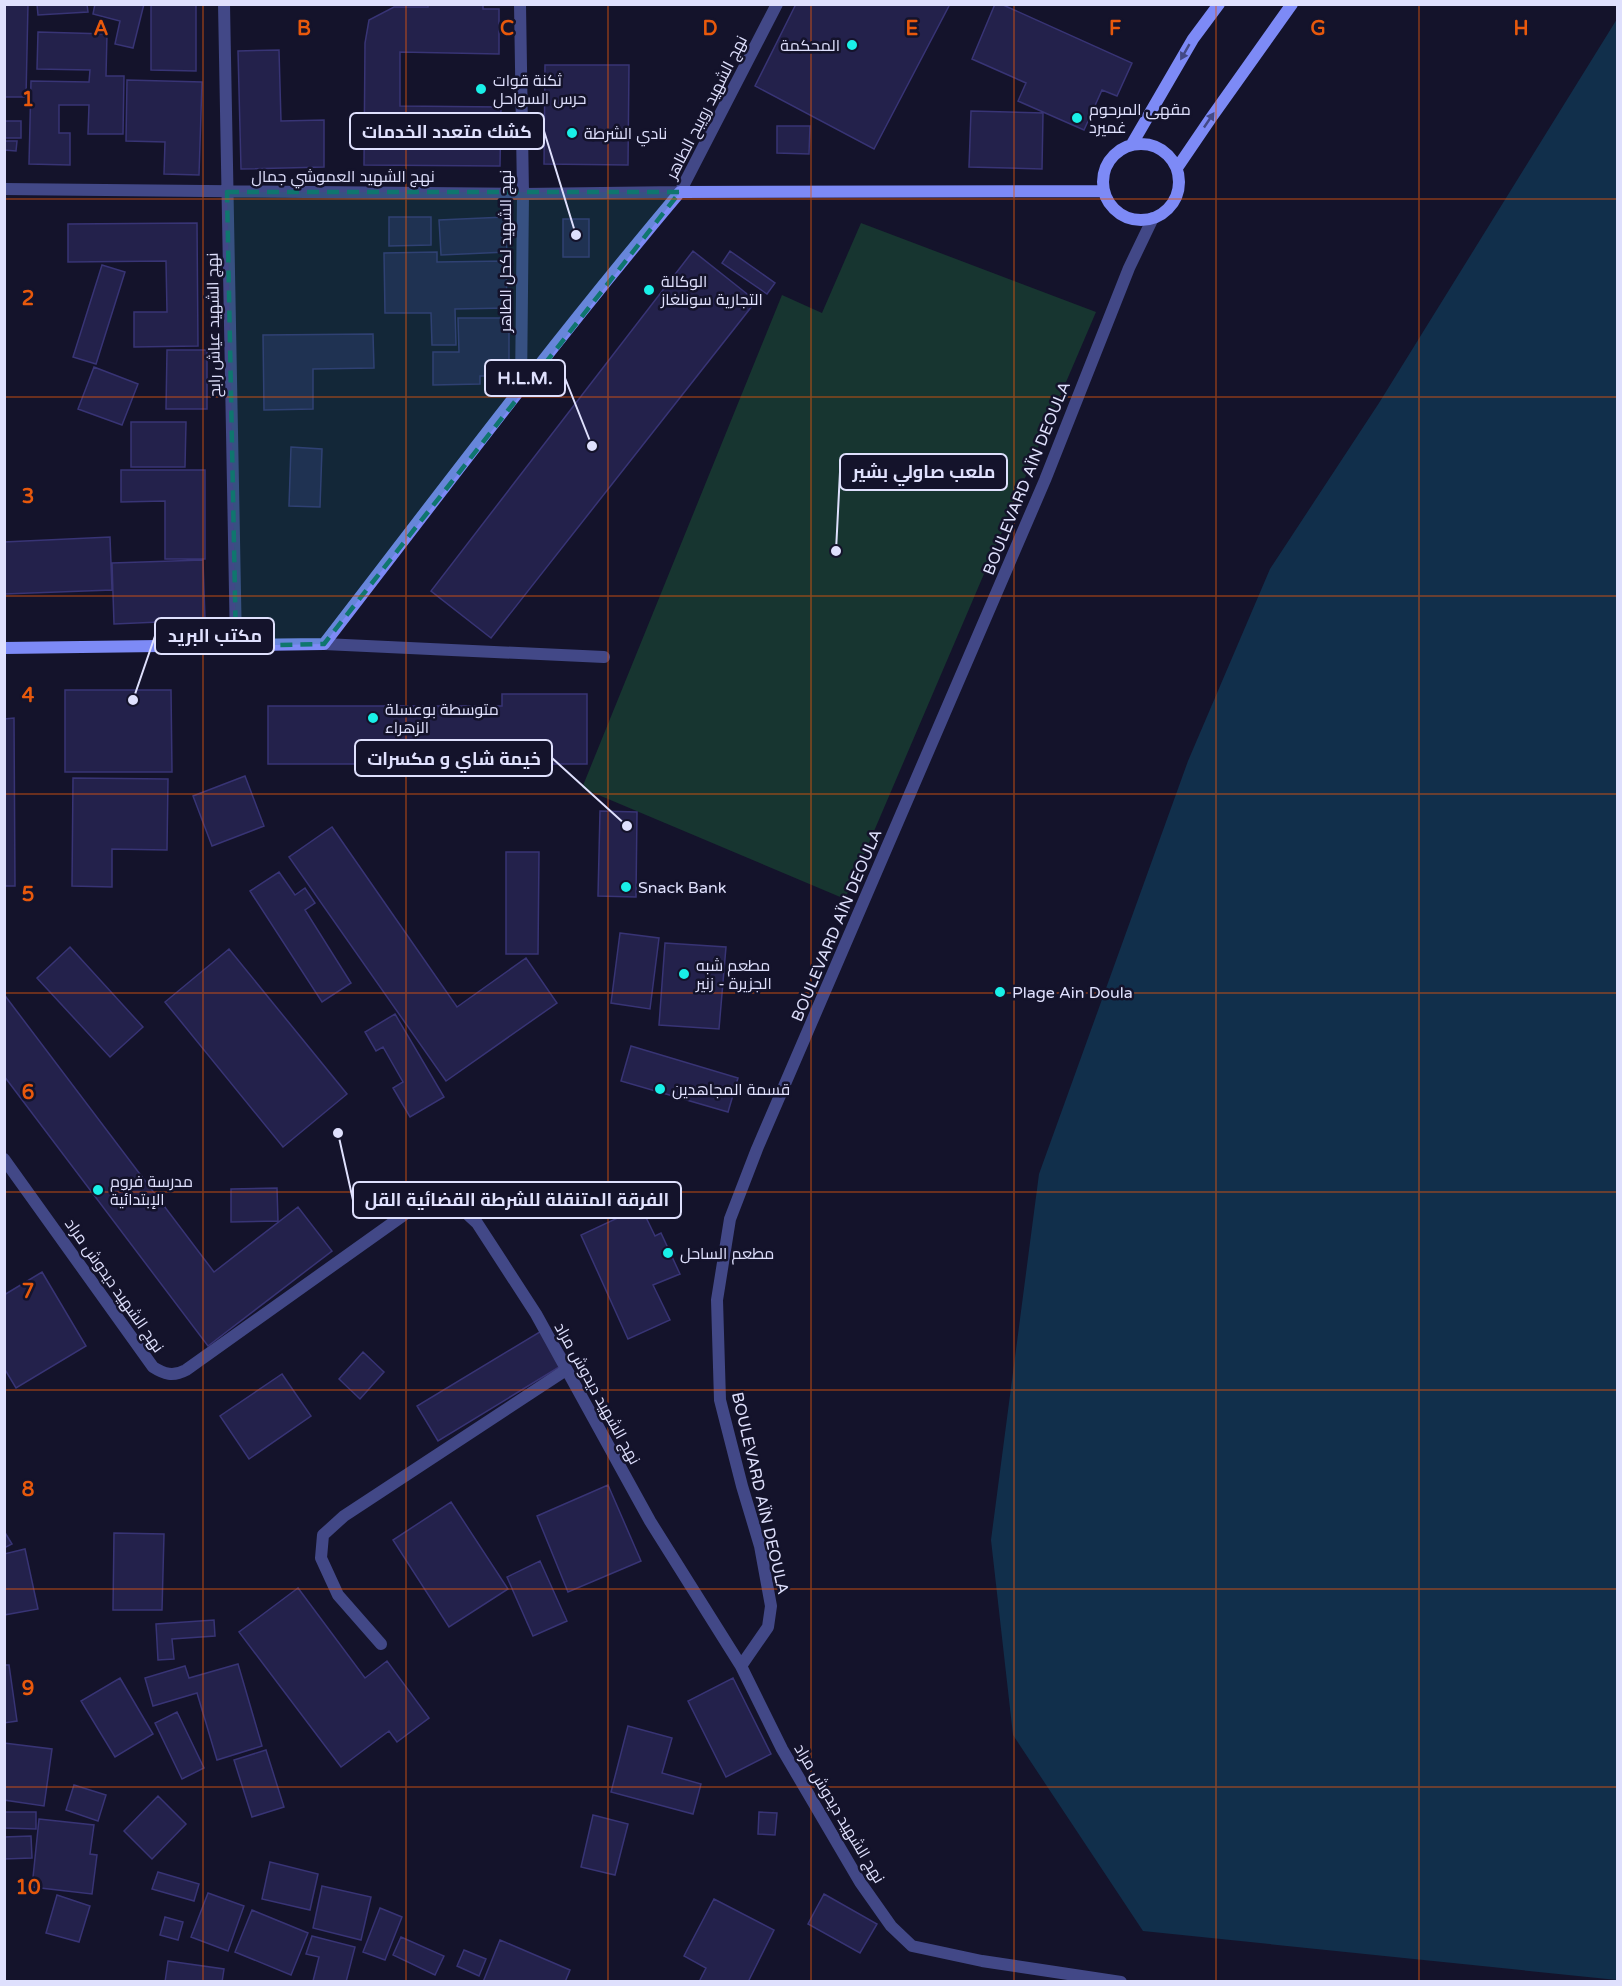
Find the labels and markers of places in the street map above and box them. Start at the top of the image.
place label: المحكمة [780,36,840,56]
marker: المحكمة [845,38,859,52]
place label: ثكنة قوات حرس السواحل [493,71,586,109]
marker: ثكنة قوات حرس السواحل [474,82,488,96]
place label: مقهى المرحوم غميرد [1089,100,1191,138]
marker: مقهى المرحوم غميرد [1070,111,1084,125]
callout: كشك متعدد الخدمات [350,113,544,149]
place label: نادي الشرطة [584,124,667,147]
marker: نادي الشرطة [565,126,579,140]
place label: الوكالة التجارية سونلغاز [660,272,763,310]
marker: الوكالة التجارية سونلغاز [642,283,656,297]
callout: H.L.M. [485,360,565,396]
callout: ملعب صاولي بشير [840,454,1007,490]
callout: مكتب البريد [155,618,274,654]
place label: متوسطة بوعسلة الزهراء [385,700,499,738]
marker: متوسطة بوعسلة الزهراء [366,711,380,725]
callout: خيمة شاي و مكسرات [355,740,552,776]
place label: Snack Bank [638,878,727,898]
marker: Snack Bank [619,880,633,894]
place label: مطعم شبه الجزيرة - زنير [695,956,772,994]
marker: مطعم شبه الجزيرة - زنير [677,967,691,981]
place label: Plage Ain Doula [1012,983,1133,1003]
marker: Plage Ain Doula [993,985,1007,999]
place label: قسمة المجاهدين [672,1080,790,1100]
marker: قسمة المجاهدين [653,1082,667,1096]
place label: مدرسة فروم الإبتدائية [110,1172,193,1210]
callout: الفرقة المتنقلة للشرطة القضائية القل [353,1182,681,1218]
marker: مدرسة فروم الإبتدائية [91,1183,105,1197]
place label: مطعم الساحل [680,1244,774,1265]
marker: مطعم الساحل [661,1246,675,1260]

